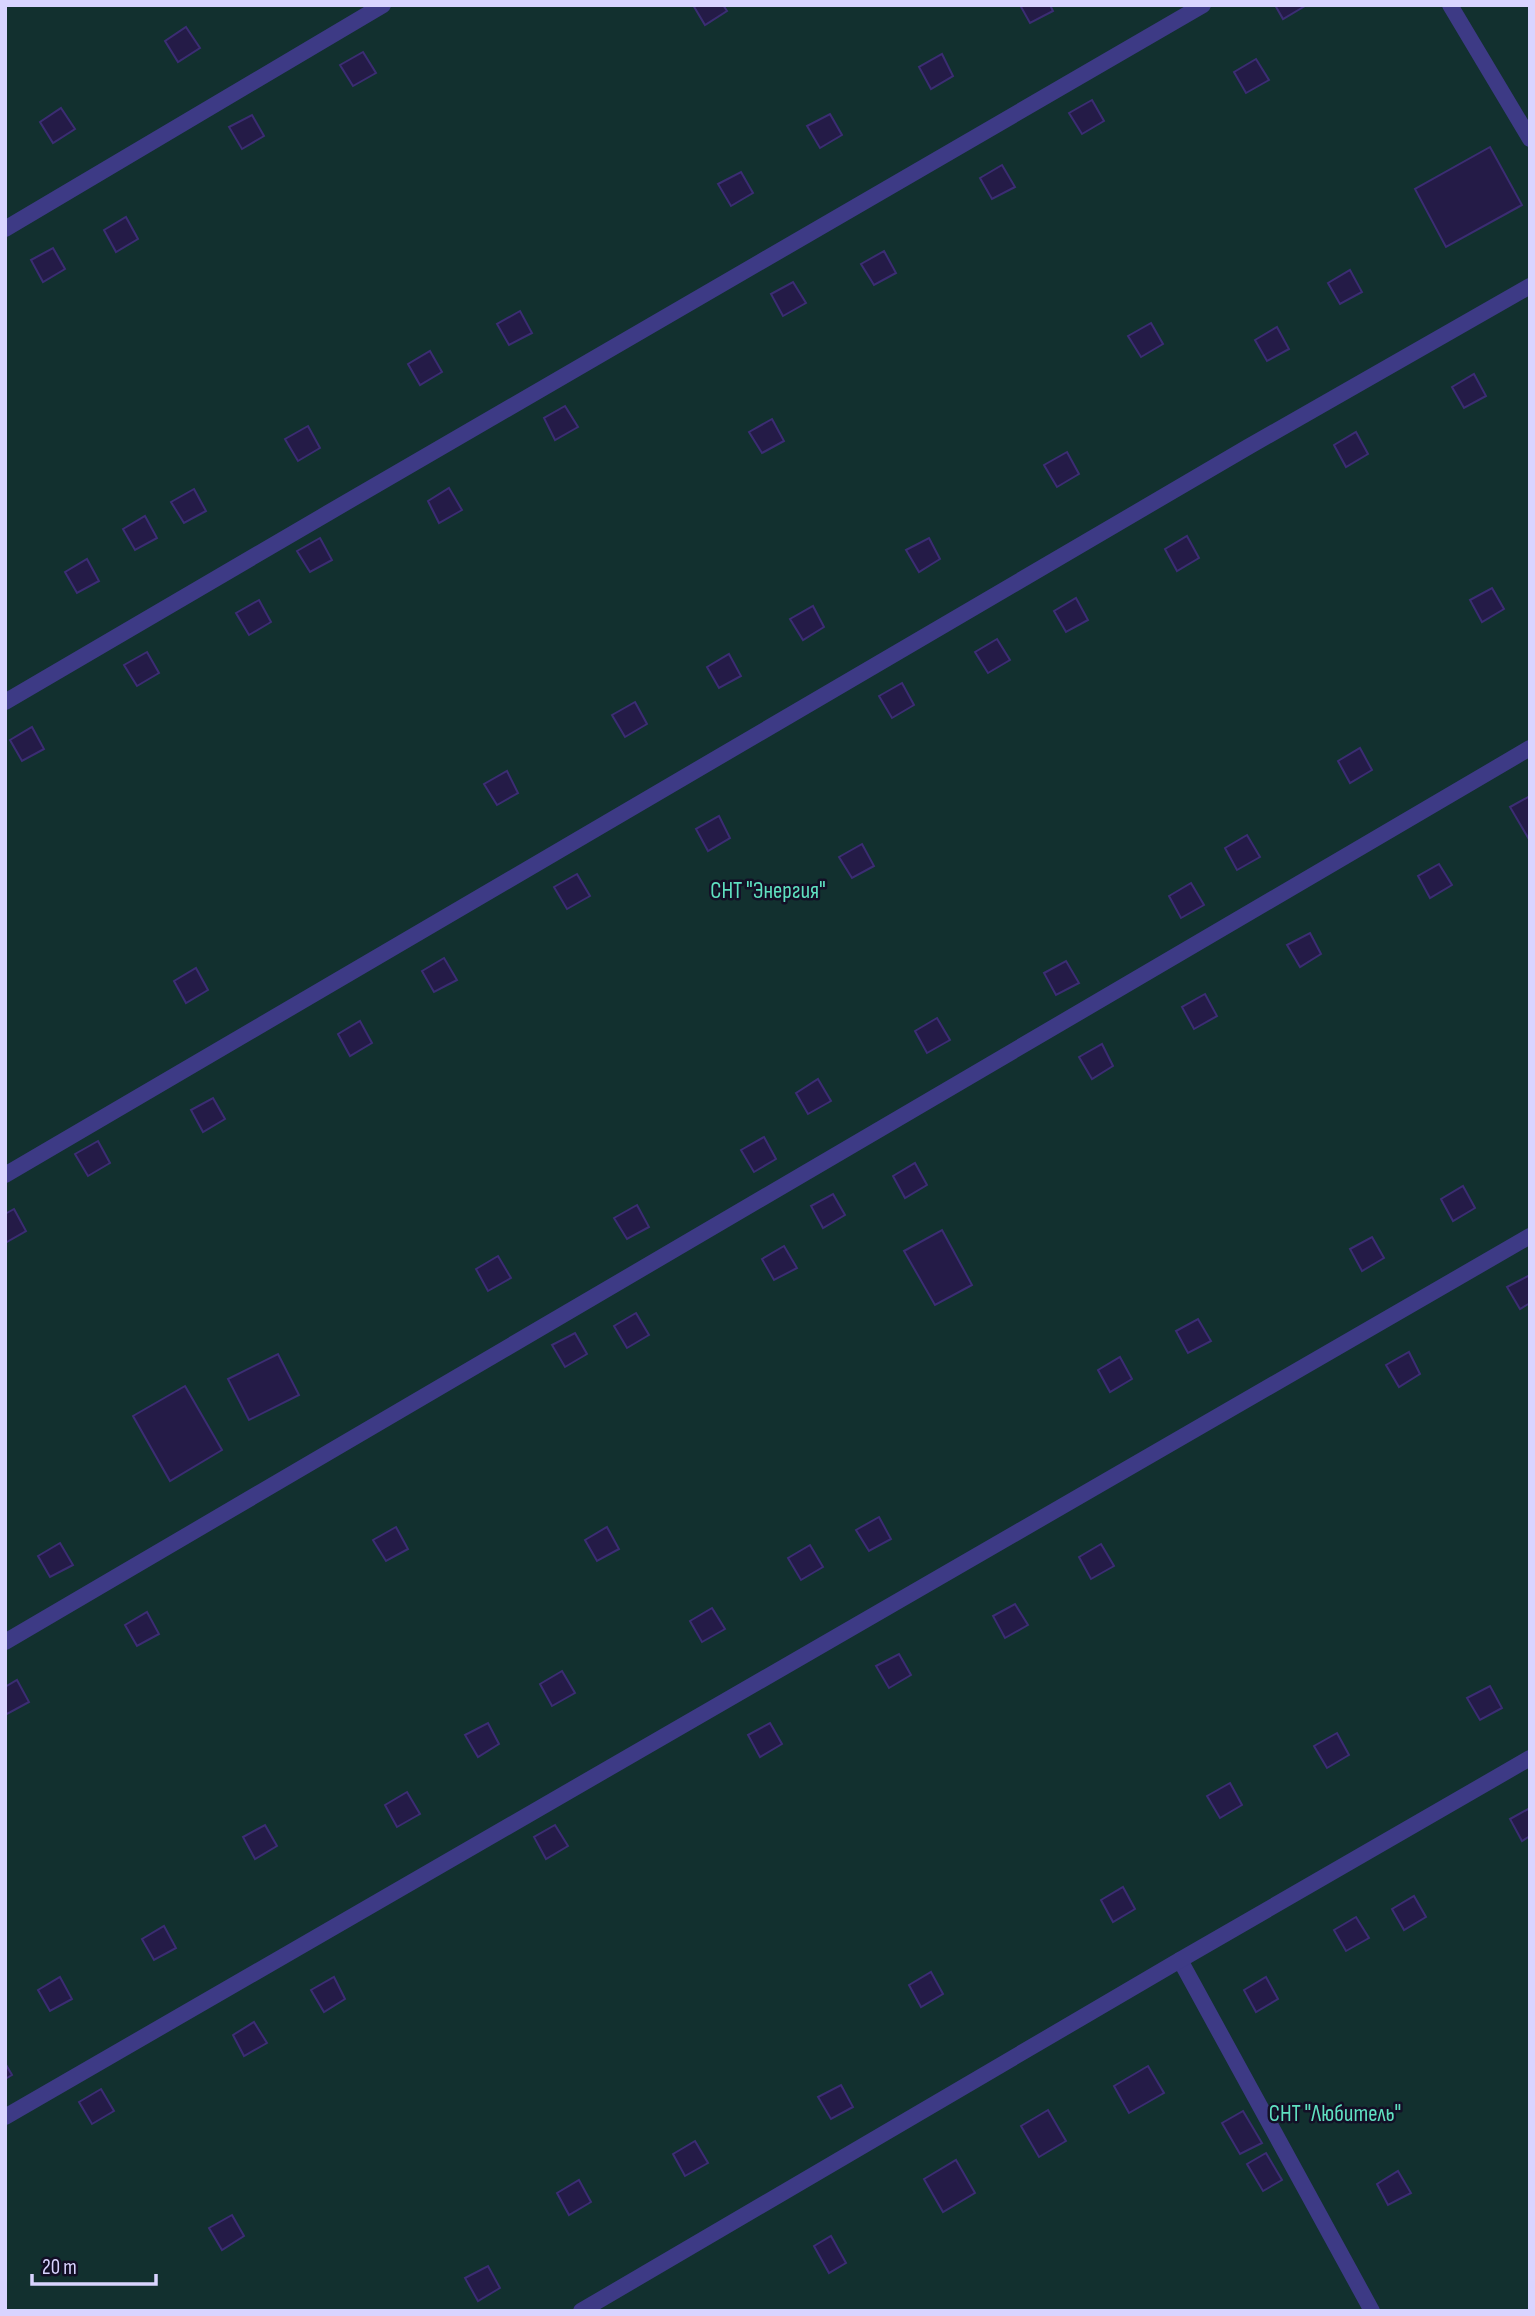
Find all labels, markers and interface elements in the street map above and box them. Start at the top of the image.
park label: СНТ "Энергия" [710,877,826,905]
park label: СНТ "Любитель" [1269,2100,1401,2128]
scale bar [32,2242,156,2286]
text: 20 m [42,2255,77,2280]

